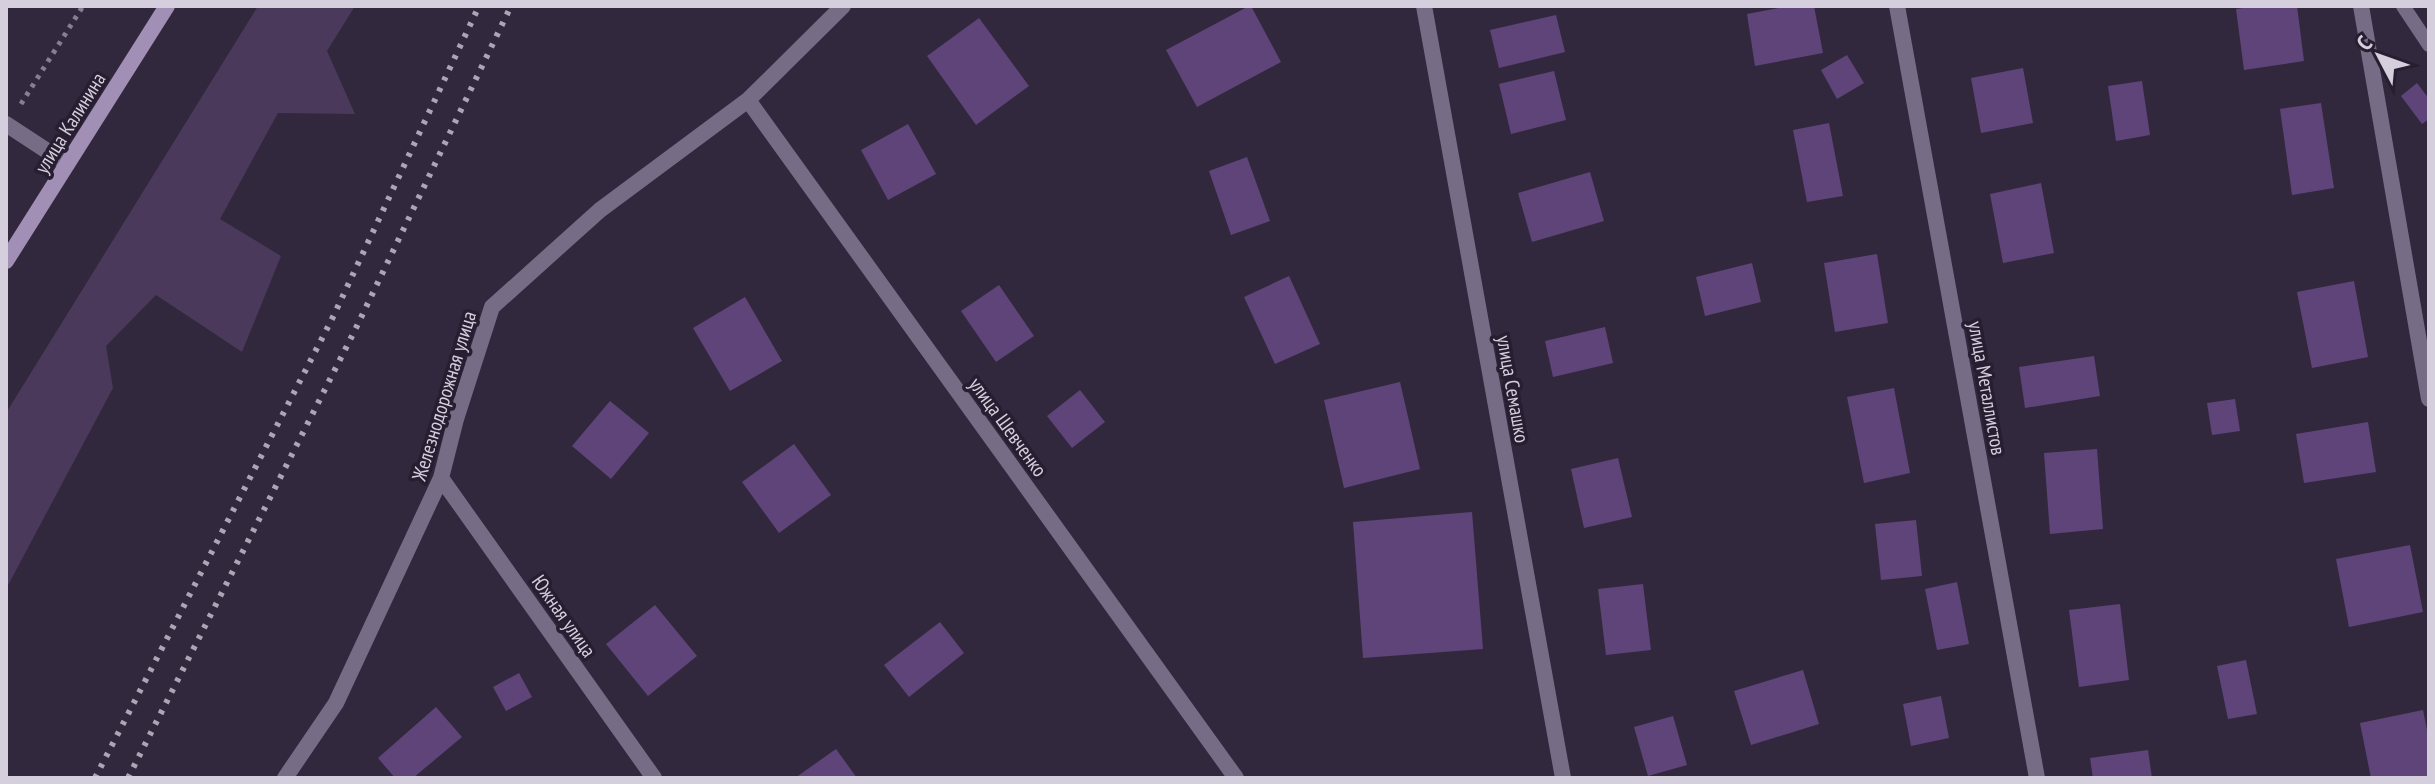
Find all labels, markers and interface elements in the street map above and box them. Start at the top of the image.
north arrow [2339,16,2419,96]
text: С [2350,30,2378,56]
street label: улица Калинина [29,68,111,178]
street label: Железнодорожная улица [406,308,482,485]
street label: улица Металлистов [1962,319,2012,457]
street label: улица Семашко [1491,333,1535,445]
street label: улица Шевченко [963,372,1053,482]
street label: Южная улица [526,570,602,662]

